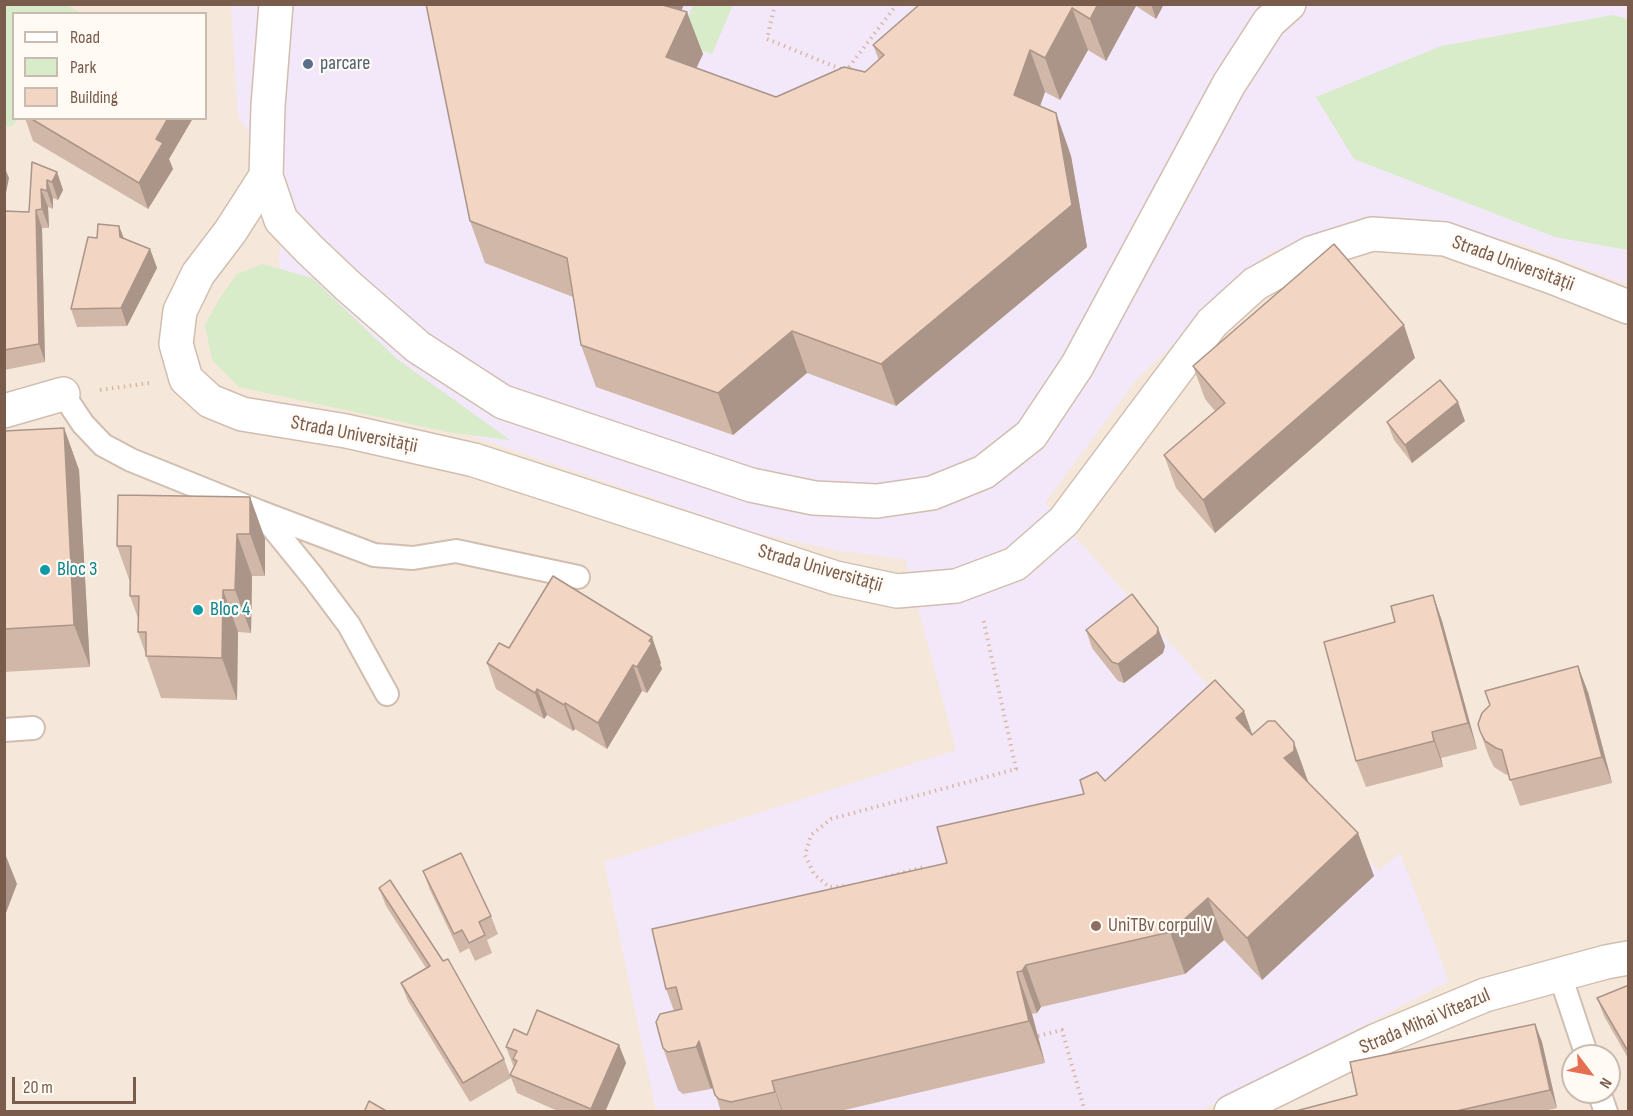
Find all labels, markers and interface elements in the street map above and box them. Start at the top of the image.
legend [12,12,207,120]
text: Road [70,27,100,48]
place label: parcare [320,52,370,76]
text: Park [70,57,96,78]
marker: parcare [301,57,315,71]
text: Building [70,87,118,108]
street label: Strada Universității [1449,231,1577,297]
street label: Strada Universității [289,411,419,459]
street label: Strada Universității [755,540,885,598]
place label: Bloc 3 [57,558,97,582]
marker: Bloc 3 [38,563,52,577]
place label: Bloc 4 [210,598,250,622]
marker: Bloc 4 [191,603,205,617]
place label: UniTBv corpul V [1108,914,1212,938]
marker: UniTBv corpul V [1089,919,1103,933]
street label: Strada Mihai Viteazul [1356,984,1494,1060]
north arrow [1561,1044,1621,1104]
scale bar [15,1065,140,1103]
text: N [1595,1074,1615,1091]
text: 20 m [23,1077,53,1098]

